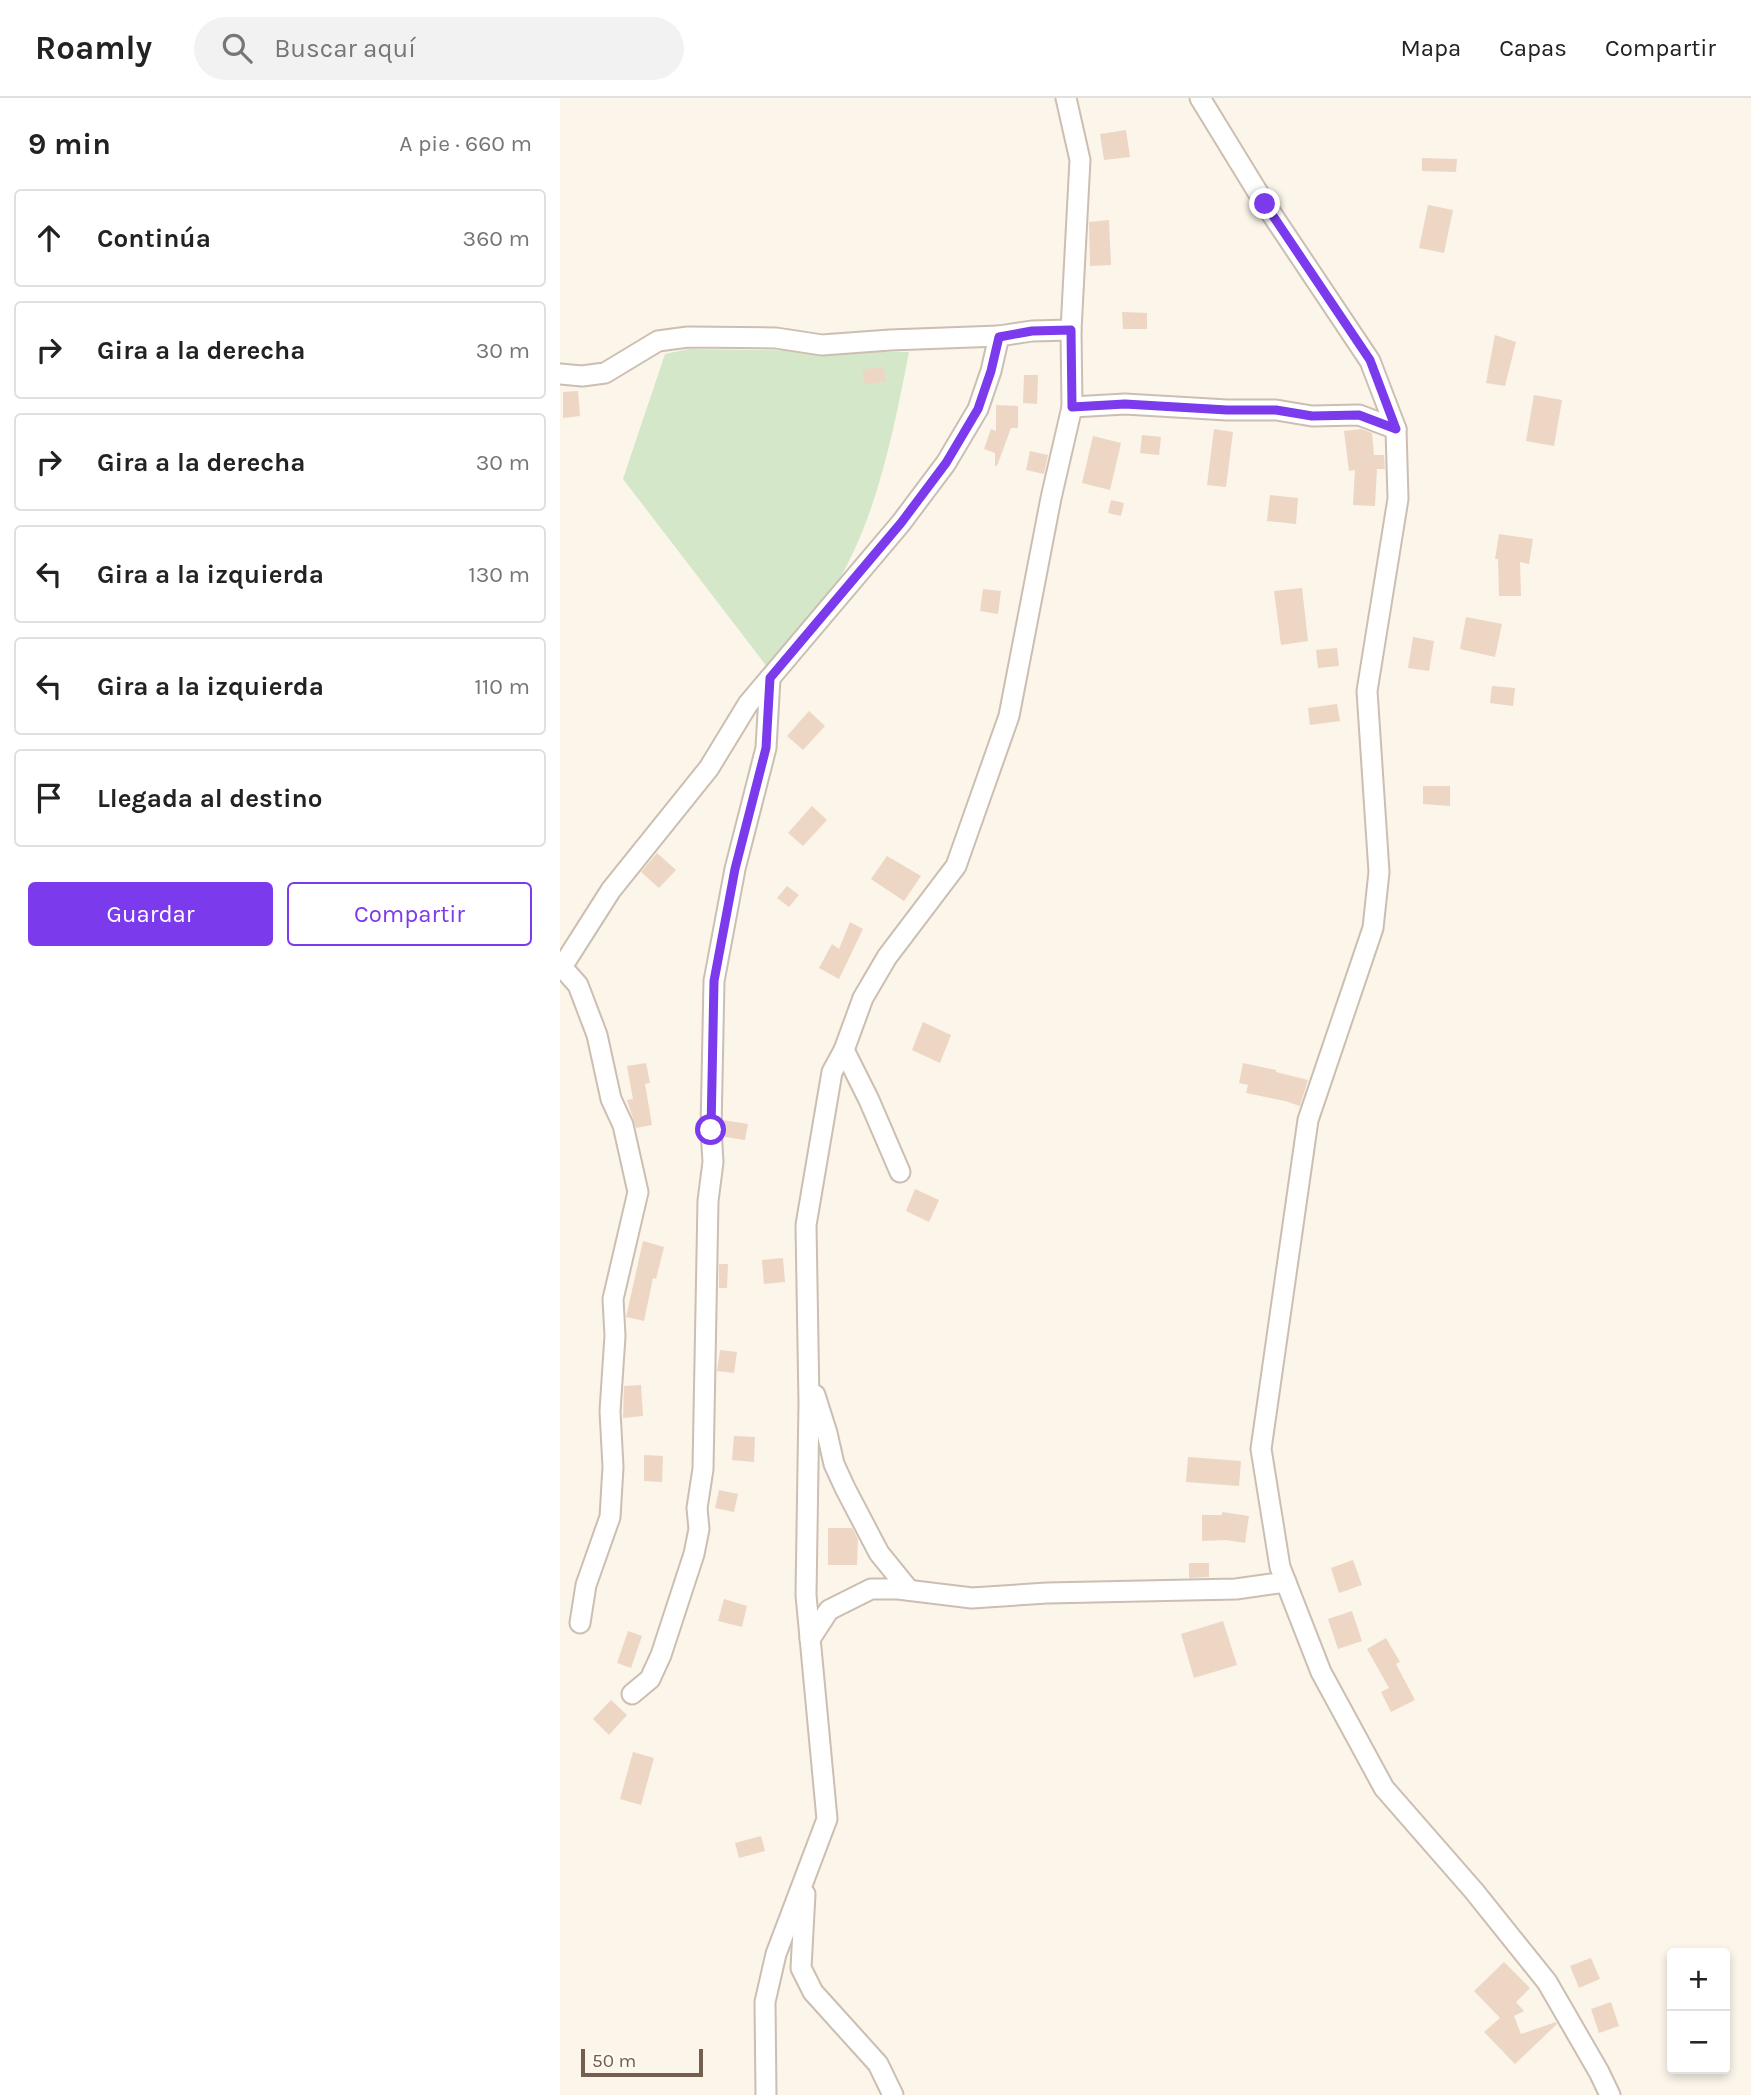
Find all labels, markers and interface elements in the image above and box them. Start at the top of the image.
search box [194,17,684,80]
text: Roamly [35,29,152,67]
icon: search [218,29,256,67]
text: Buscar aquí [274,33,416,64]
text: Mapa [1400,34,1461,62]
text: Capas [1499,34,1567,62]
text: Compartir [1605,34,1716,62]
text: 9 min [28,126,111,162]
text: A pie · 660 m [399,130,532,157]
route end [1249,188,1280,219]
icon: ahead [30,219,68,257]
text: Continúa [97,223,211,254]
text: 360 m [463,225,530,252]
icon: right [30,331,68,369]
text: Gira a la derecha [97,335,306,366]
text: 30 m [476,337,530,364]
icon: right [30,443,68,481]
text: Gira a la derecha [97,447,306,478]
text: 30 m [476,449,530,476]
icon: left [30,555,68,593]
text: Gira a la izquierda [97,559,324,590]
text: 130 m [468,561,530,588]
icon: left [30,667,68,705]
text: Gira a la izquierda [97,671,324,702]
text: 110 m [474,673,530,700]
icon: arrive [30,779,68,817]
text: Llegada al destino [97,783,323,814]
button: Guardar [28,882,273,946]
button: Compartir [287,882,532,946]
route start [695,1114,726,1145]
map controls [1667,1948,1730,2074]
button: + [1667,1948,1730,2011]
button: − [1667,2011,1730,2074]
scale bar [581,2046,704,2078]
text: 50 m [592,2050,636,2072]

